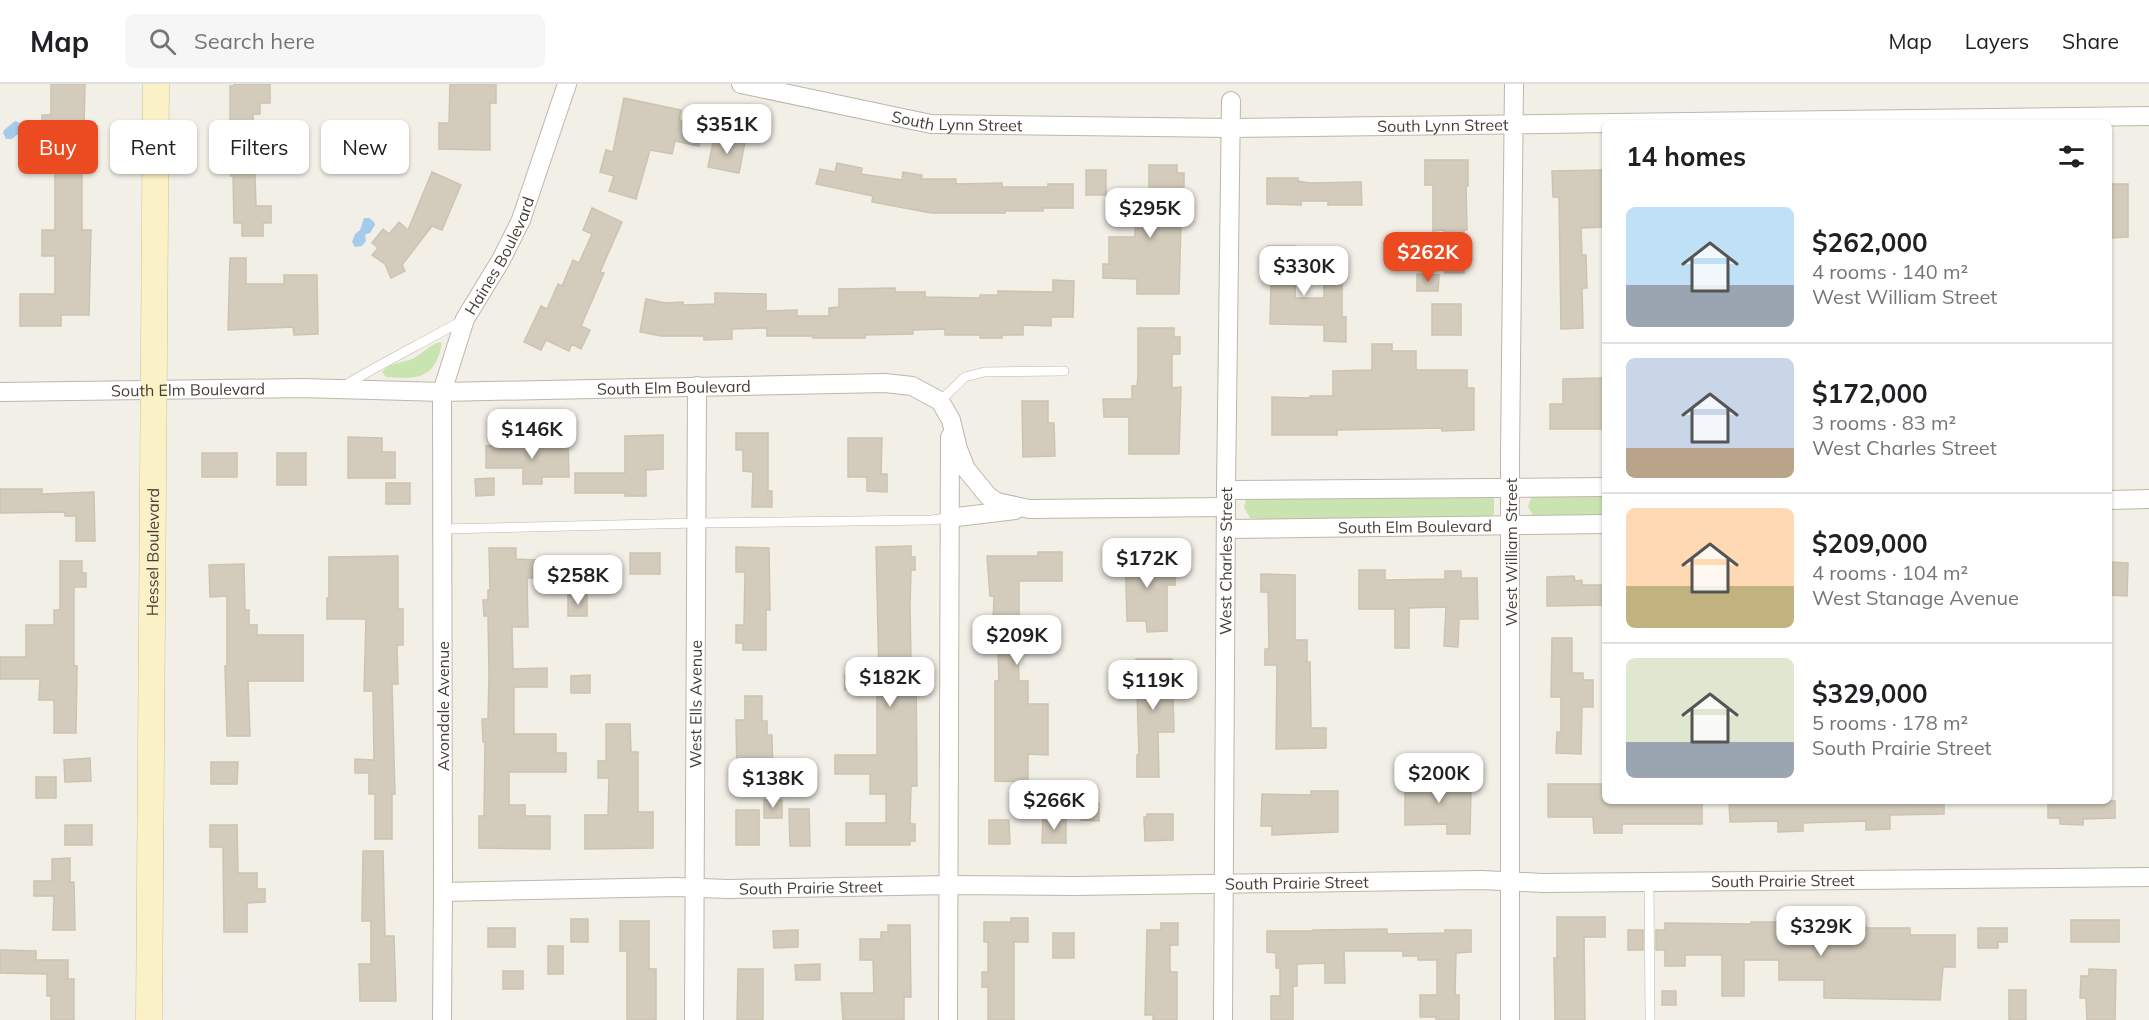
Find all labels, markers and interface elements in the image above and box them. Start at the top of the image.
search box [125,14,545,68]
text: Map [30,24,89,59]
icon: search [146,25,179,58]
text: Search here [194,27,315,55]
text: Map [1889,28,1932,54]
text: Layers [1965,28,2029,54]
text: Share [2062,28,2119,54]
pin: $351K [685,104,769,155]
street label: South Lynn Street [890,106,1023,135]
text: $351K [696,111,758,136]
street label: South Lynn Street [1377,114,1509,136]
chip: Buy [18,120,98,174]
chip: Rent [110,120,197,174]
chip: Filters [209,120,309,174]
chip: New [321,120,409,174]
text: 14 homes [1626,140,1746,173]
icon: filters [2055,140,2088,173]
pin: $295K [1108,188,1192,239]
street label: Haines Boulevard [460,194,538,318]
text: $295K [1119,195,1181,220]
text: $262,000 [1812,226,1928,259]
icon: home [1674,231,1746,303]
pin: $262K [1386,232,1470,283]
text: $262K [1397,239,1459,264]
pin: $330K [1262,246,1346,297]
text: $330K [1273,253,1335,278]
text: 4 rooms · 140 m² [1812,259,1968,284]
text: West William Street [1812,284,1997,309]
street label: South Elm Boulevard [597,376,751,399]
text: $172,000 [1812,377,1928,410]
street label: South Elm Boulevard [111,378,265,401]
icon: home [1674,382,1746,454]
pin: $146K [490,409,574,460]
text: 3 rooms · 83 m² [1812,410,1956,435]
text: $146K [501,416,563,441]
text: West Charles Street [1812,435,1997,460]
street label: West William Street [1501,477,1521,626]
street label: West Charles Street [1215,487,1236,635]
street label: Hessel Boulevard [142,488,163,616]
street label: South Elm Boulevard [1338,515,1492,538]
text: $209,000 [1812,527,1928,560]
icon: home [1674,532,1746,604]
pin: $172K [1105,538,1189,589]
text: $172K [1116,545,1178,570]
pin: $258K [536,555,620,606]
text: 4 rooms · 104 m² [1812,560,1968,585]
text: $258K [547,562,609,587]
text: West Stanage Avenue [1812,585,2019,610]
pin: $209K [975,615,1059,666]
text: $209K [986,622,1048,647]
street label: West Ells Avenue [685,640,706,768]
street label: Avondale Avenue [433,641,453,771]
pin: $182K [848,657,932,708]
pin: $119K [1111,660,1195,711]
text: $182K [859,664,921,689]
text: $119K [1122,667,1184,692]
text: $329,000 [1812,677,1928,710]
icon: home [1674,682,1746,754]
text: 5 rooms · 178 m² [1812,710,1968,735]
text: South Prairie Street [1812,735,1992,760]
pin: $200K [1397,753,1481,804]
pin: $138K [731,758,815,809]
text: $200K [1408,760,1470,785]
text: $138K [742,765,804,790]
pin: $266K [1012,780,1096,831]
text: $266K [1023,787,1085,812]
street label: South Prairie Street [1711,870,1855,891]
street label: South Prairie Street [1225,872,1369,894]
street label: South Prairie Street [739,876,883,899]
pin: $329K [1779,906,1863,957]
text: $329K [1790,913,1852,938]

